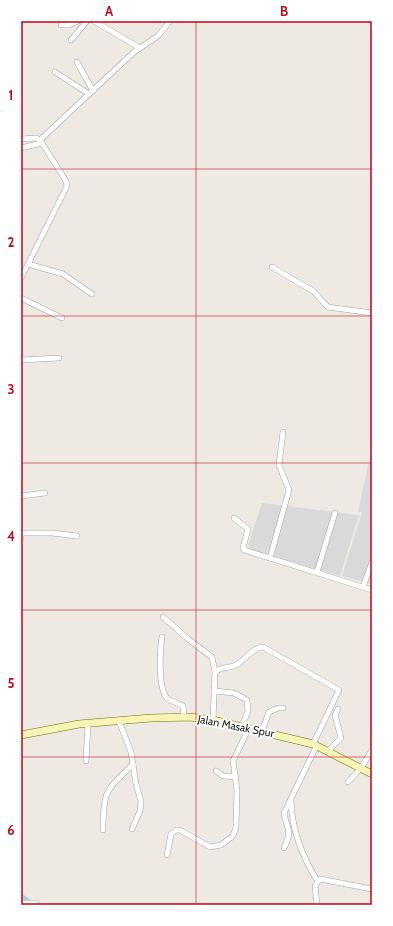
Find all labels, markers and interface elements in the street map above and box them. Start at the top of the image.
text: A [105,3,114,19]
text: B [280,3,288,19]
text: 1 [9,87,13,103]
text: 2 [8,234,15,250]
text: 3 [7,381,15,397]
text: 4 [7,528,15,544]
text: 5 [8,675,15,691]
street label: Jalan Masak Spur [196,712,276,740]
text: 6 [7,822,15,838]

